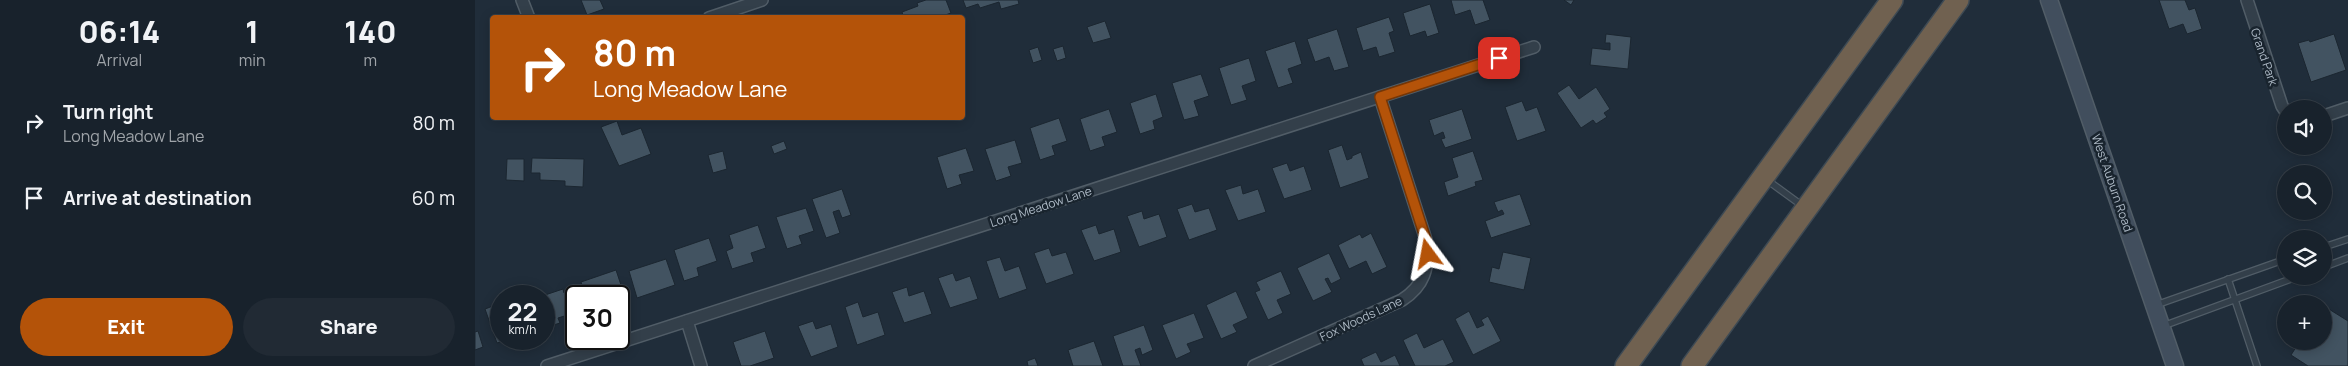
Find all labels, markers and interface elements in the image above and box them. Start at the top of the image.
text: 06:14 [79,11,160,52]
text: 1 [245,11,259,52]
text: 140 [344,11,396,52]
street label: Grand Park [2247,26,2283,89]
text: 80 m [593,29,676,77]
icon: right [510,35,575,100]
pin [1478,37,1520,79]
icon: arrive [1485,44,1513,72]
text: Arrival [97,49,142,71]
text: min [239,49,266,71]
text: m [363,49,377,71]
text: Long Meadow Lane [593,74,787,104]
text: Turn right [63,99,153,125]
map controls [2277,100,2332,350]
button: sound [2277,100,2332,155]
icon: right [20,109,48,137]
text: 80 m [412,110,455,136]
text: Long Meadow Lane [63,125,204,147]
street label: West Auburn Road [2088,132,2137,234]
button: search [2277,165,2332,220]
street label: Long Meadow Lane [988,182,1094,231]
icon: arrive [20,184,48,212]
text: Arrive at destination [63,185,252,211]
text: 60 m [412,185,455,211]
position arrow [1401,227,1453,279]
button: layers [2277,230,2332,285]
speed limit sign: 30 [565,285,630,350]
street label: Fox Woods Lane [1317,292,1405,345]
text: 22 [508,294,537,329]
button: + [2277,295,2332,350]
button: Exit [20,298,233,356]
button: Share [243,298,455,356]
text: km/h [509,321,536,338]

